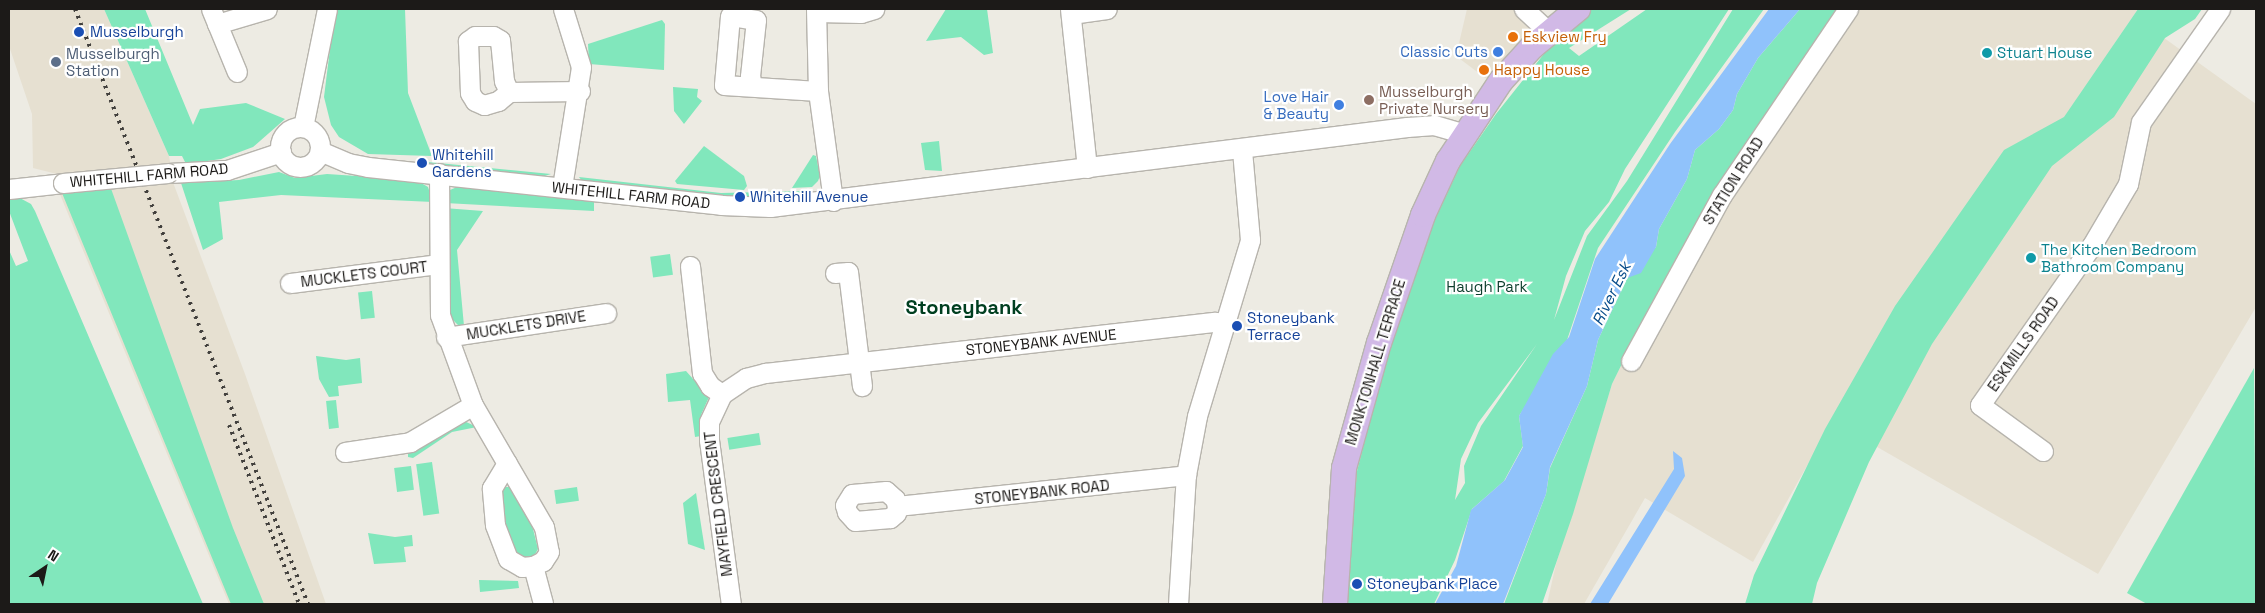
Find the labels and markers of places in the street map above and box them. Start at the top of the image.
place label: Musselburgh [90,23,184,41]
marker: Musselburgh [72,25,86,39]
place label: Eskview Fry [1523,28,1607,46]
marker: Eskview Fry [1507,31,1519,43]
place label: Classic Cuts [1400,43,1488,61]
place label: Musselburgh Station [66,44,160,79]
place label: Stuart House [1997,44,2092,62]
marker: Classic Cuts [1492,46,1504,58]
marker: Stuart House [1981,47,1993,59]
marker: Musselburgh Station [50,56,62,68]
place label: Happy House [1494,61,1590,79]
marker: Happy House [1478,64,1490,76]
place label: Musselburgh Private Nursery [1379,82,1489,117]
place label: Love Hair & Beauty [1264,87,1329,122]
marker: Musselburgh Private Nursery [1363,94,1375,106]
marker: Love Hair & Beauty [1333,99,1345,111]
place label: Whitehill Gardens [432,145,494,180]
marker: Whitehill Gardens [416,157,428,169]
place label: Whitehill Avenue [750,188,869,206]
marker: Whitehill Avenue [734,191,746,203]
place label: The Kitchen Bedroom Bathroom Company [2041,240,2197,275]
marker: The Kitchen Bedroom Bathroom Company [2025,252,2037,264]
place label: Stoneybank Terrace [1247,308,1335,343]
marker: Stoneybank Terrace [1231,320,1243,332]
place label: Stoneybank Place [1367,575,1498,593]
marker: Stoneybank Place [1351,578,1363,590]

